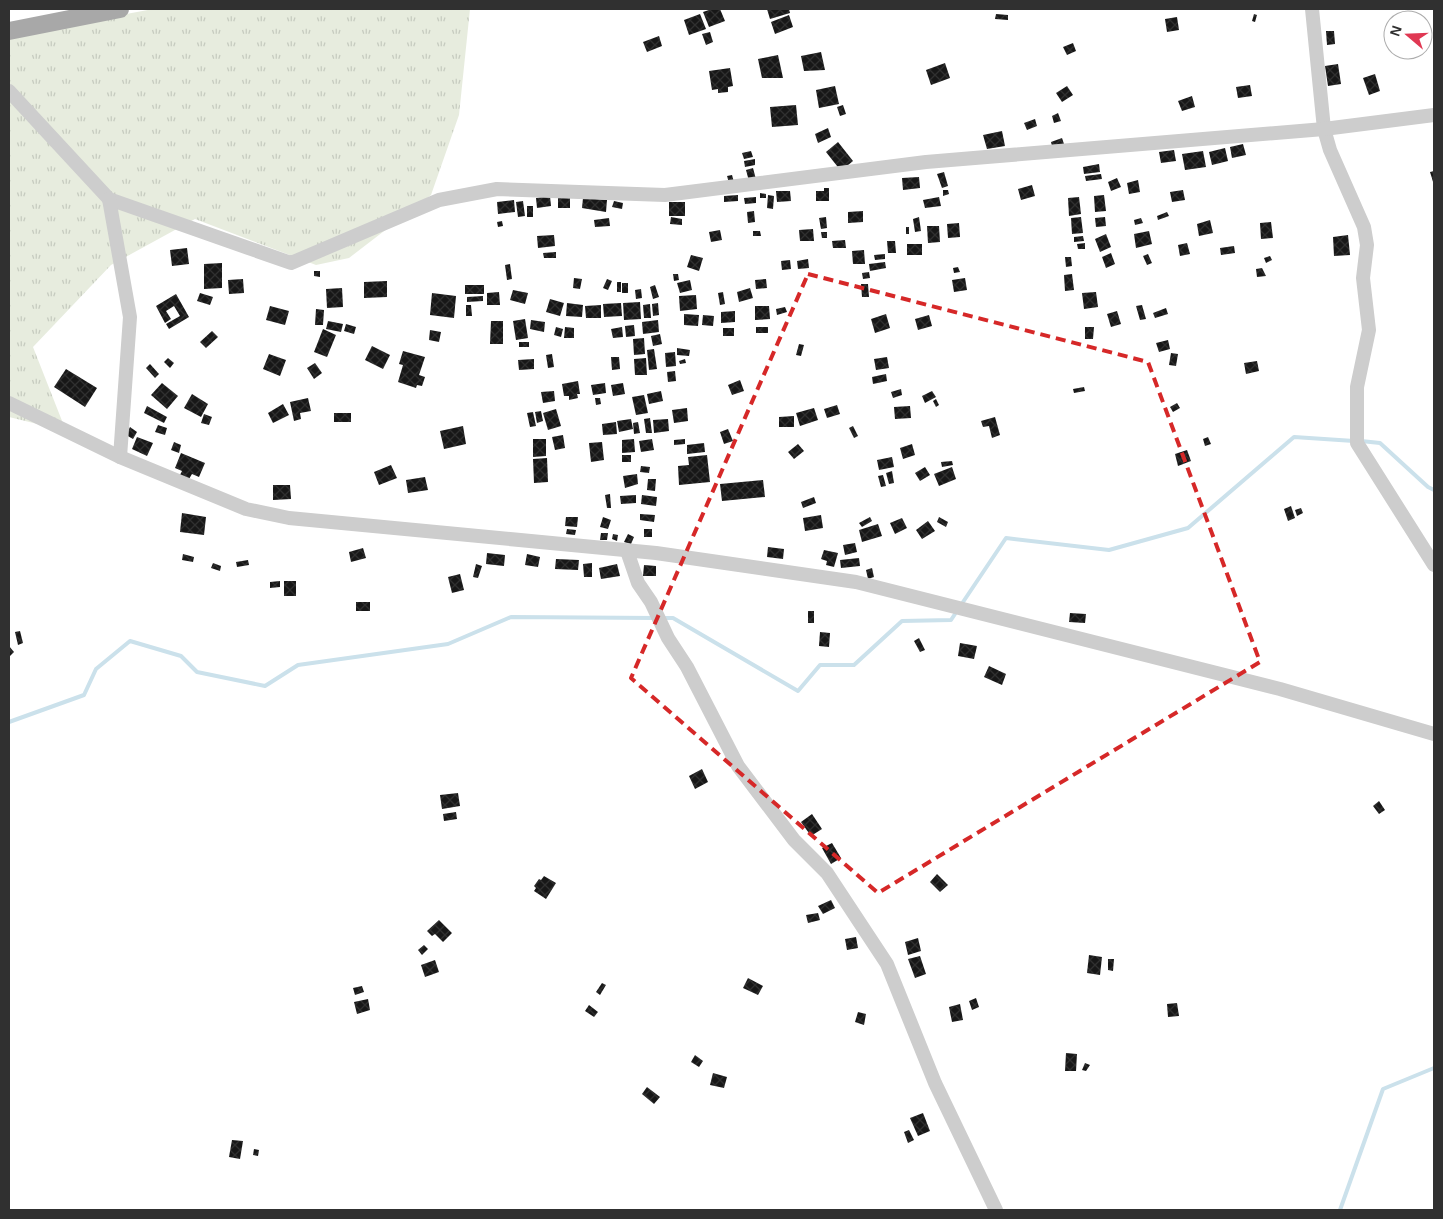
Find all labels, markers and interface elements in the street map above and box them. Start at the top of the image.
north arrow [1383,10,1433,60]
text: N [1386,23,1405,38]

